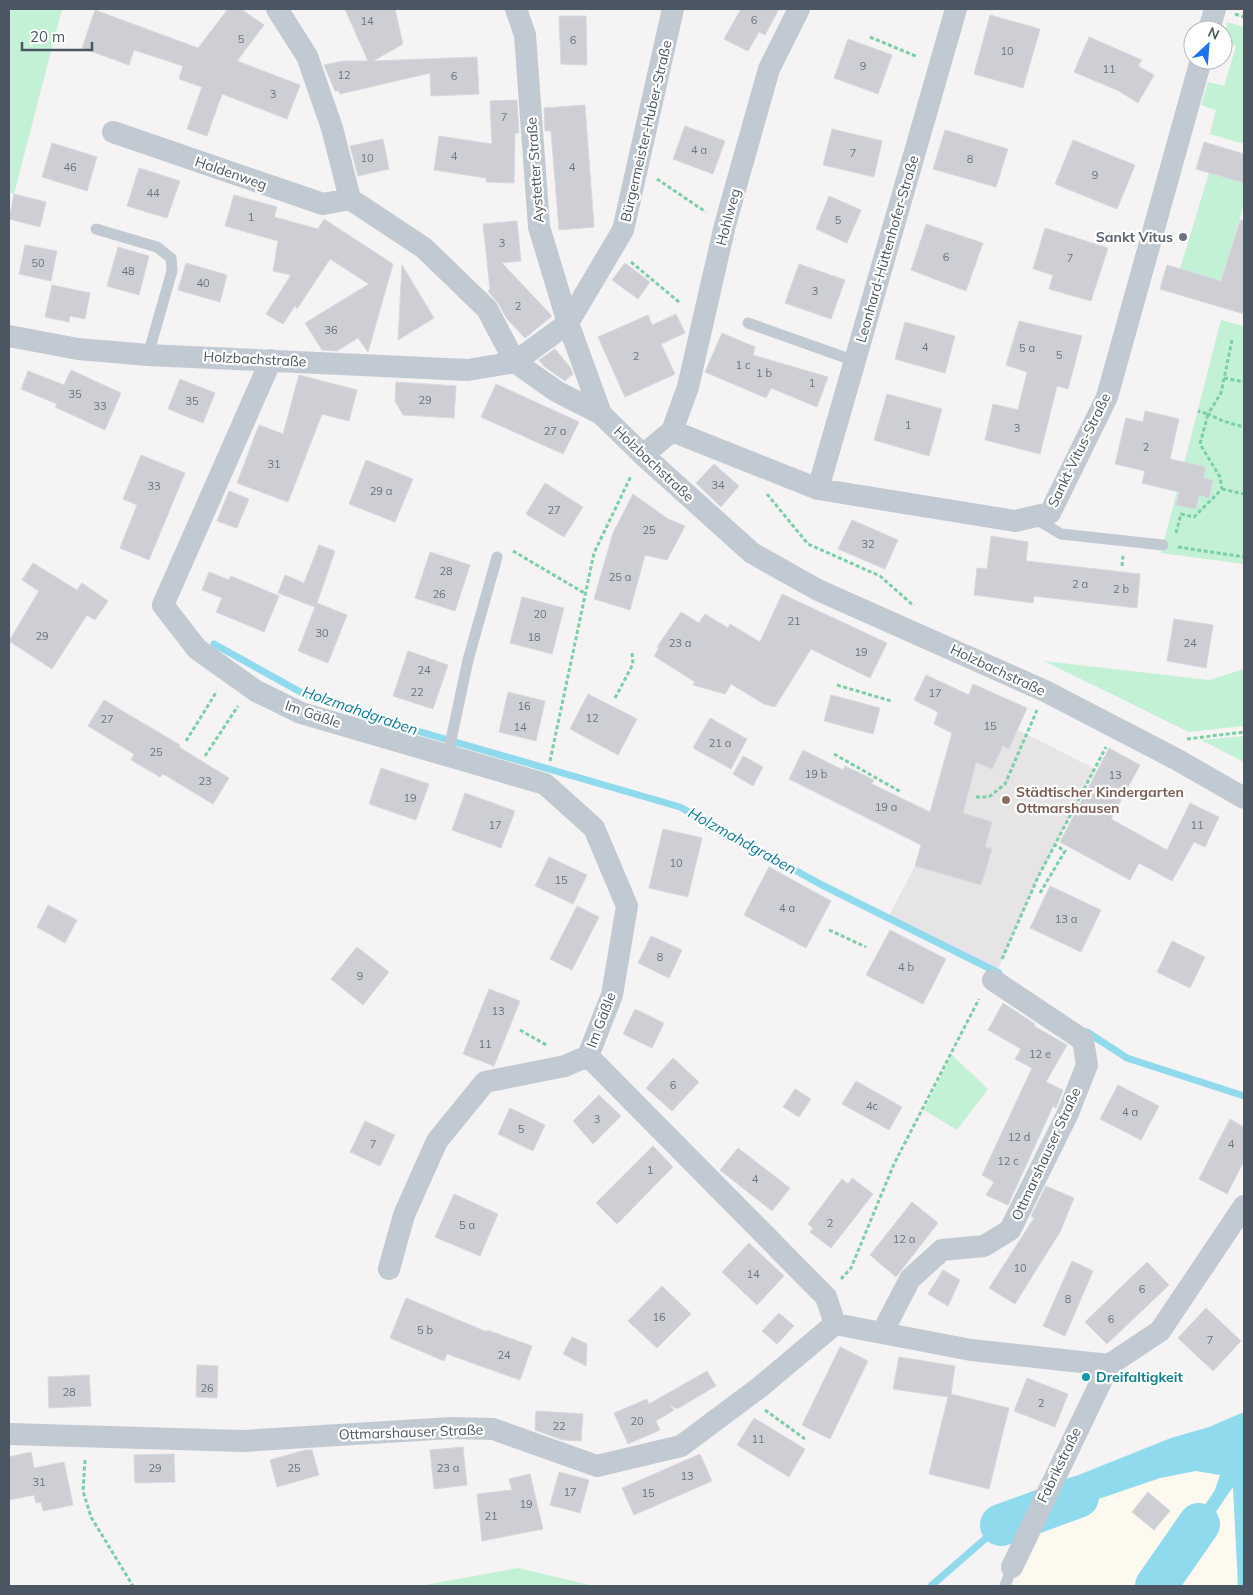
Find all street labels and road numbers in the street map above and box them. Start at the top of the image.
street label: Bürgermeister-Huber-Straße [616,38,676,224]
street label: Aystetter Straße [522,117,548,223]
street label: Haldenweg [193,152,269,194]
street label: Leonhard-Hüttenhofer-Straße [852,153,922,345]
street label: Hohlweg [712,186,744,248]
street label: Holzbachstraße [203,347,307,371]
street label: Sankt-Vitus-Straße [1044,390,1114,510]
street label: Holzbachstraße [610,422,698,506]
street label: Holzbachstraße [948,640,1048,700]
street label: Im Gäßle [283,696,343,732]
street label: Im Gäßle [582,990,620,1050]
street label: Ottmarshauser Straße [1007,1085,1085,1223]
street label: Ottmarshauser Straße [338,1420,484,1444]
street label: Fabrikstraße [1033,1424,1085,1506]

